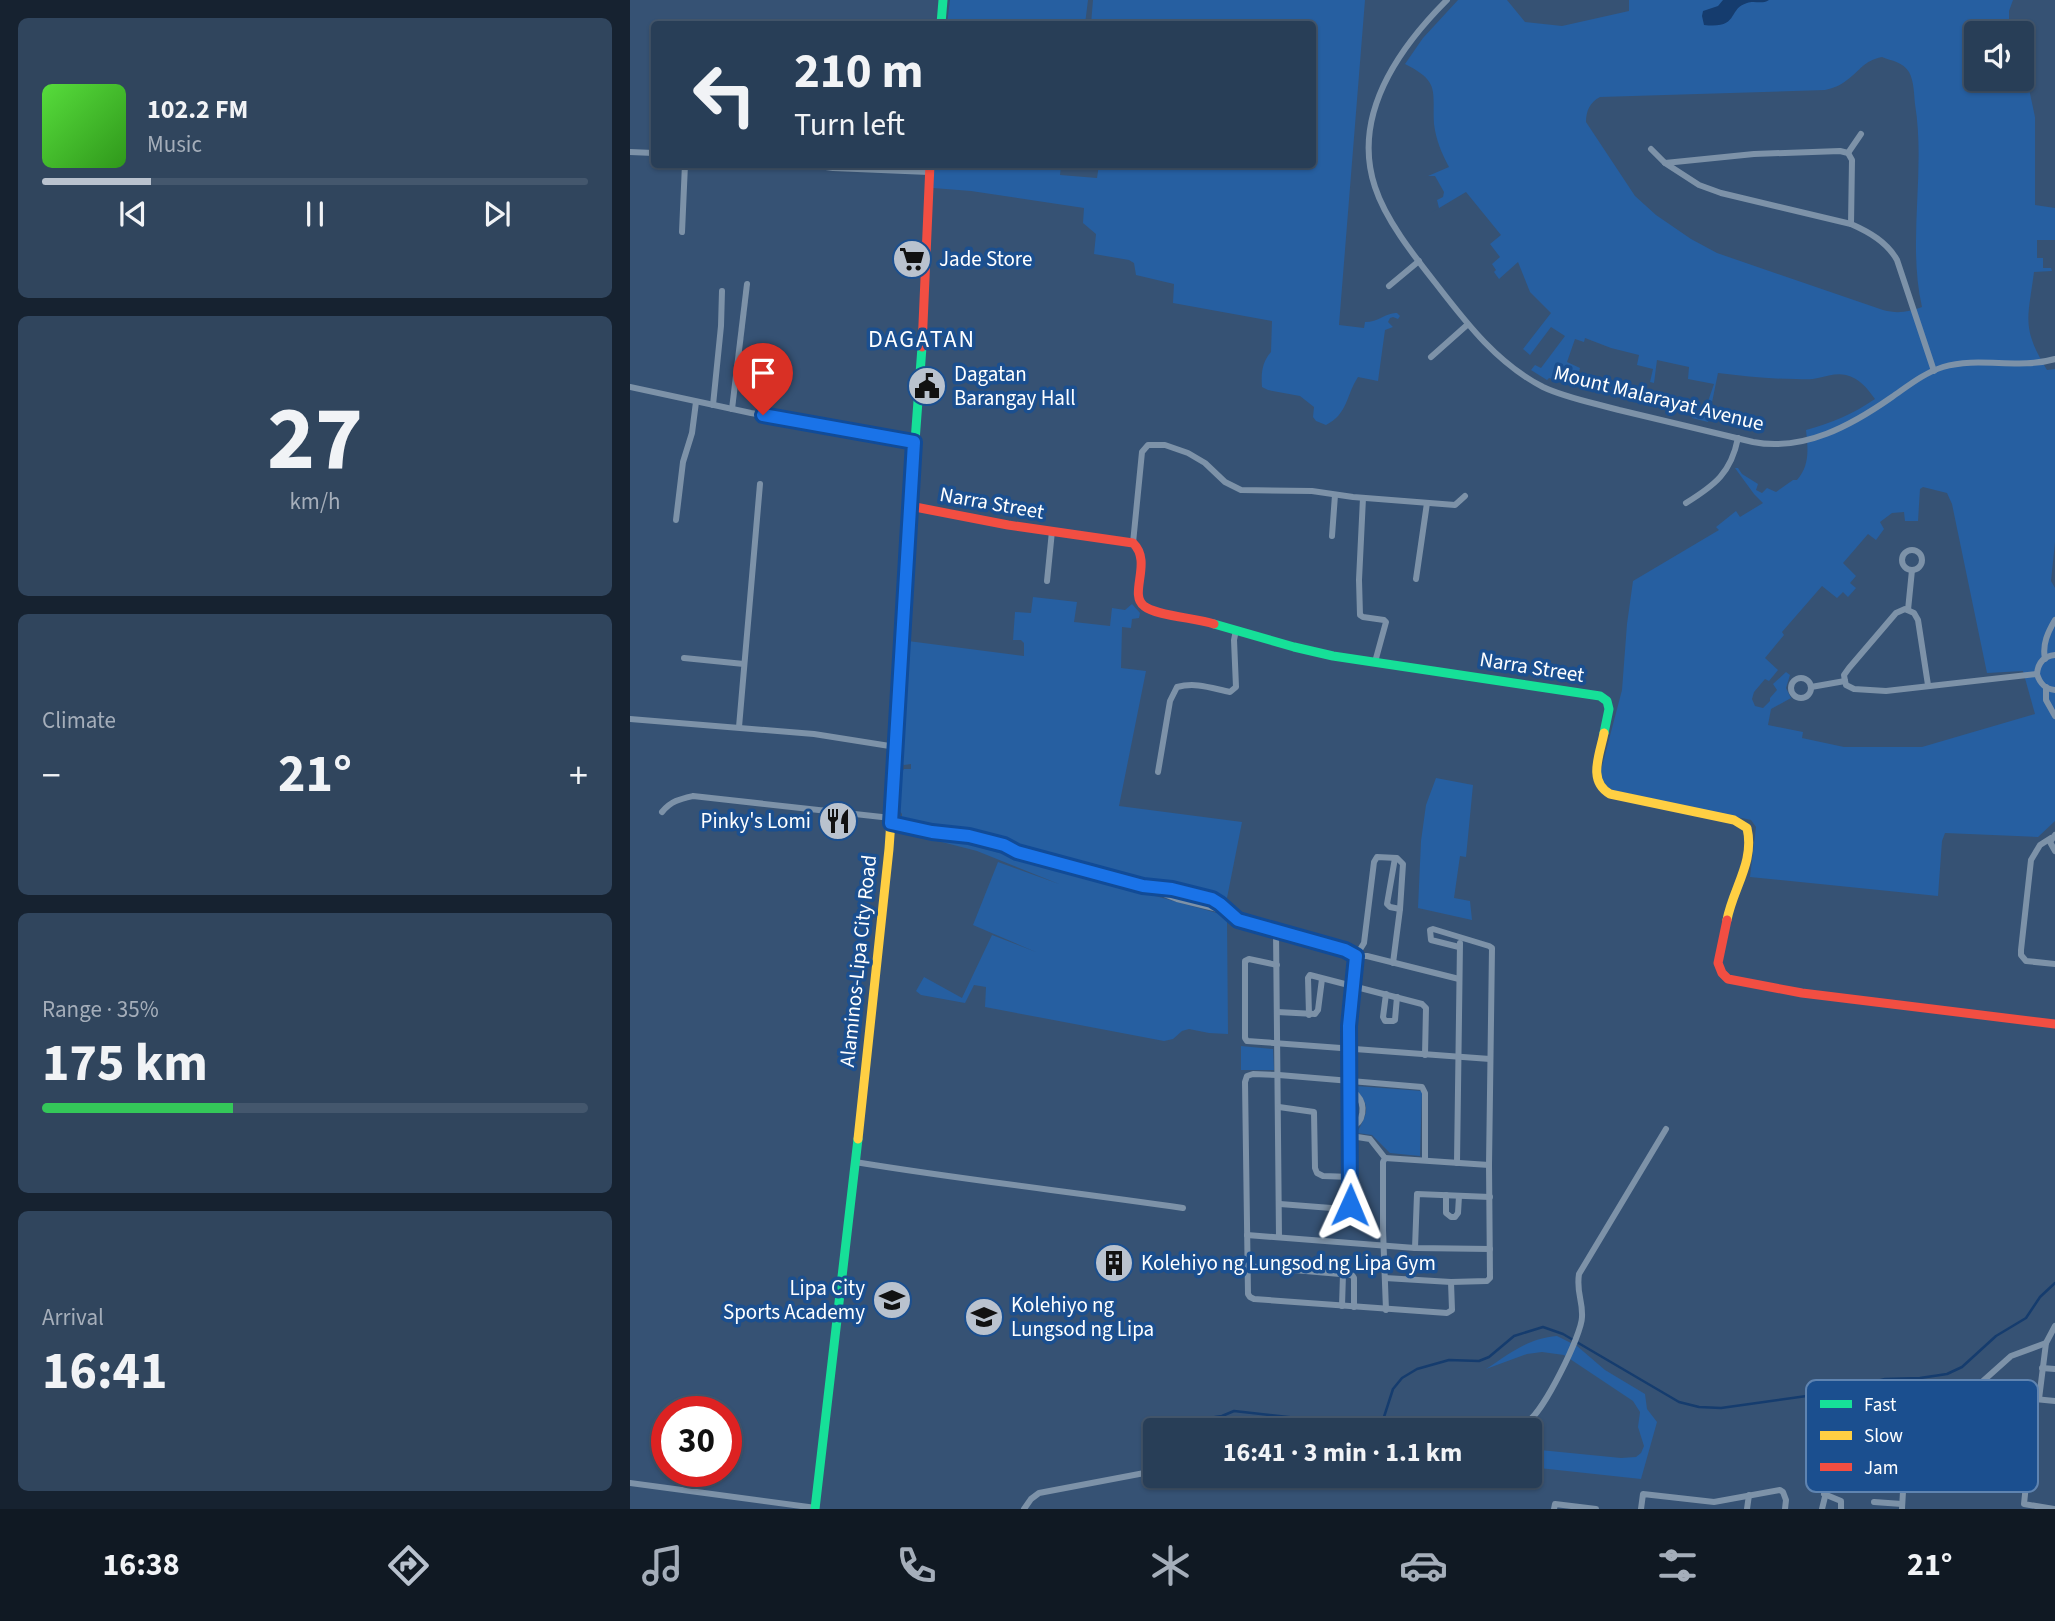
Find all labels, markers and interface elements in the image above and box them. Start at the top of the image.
map controls [1964,21,2034,91]
button: sound [1964,21,2034,91]
text: 210 m [794,37,923,107]
icon: left [679,49,770,140]
text: 102.2 FM [147,91,248,128]
text: Turn left [794,102,905,148]
text: Music [147,128,202,161]
icon: previous [114,195,152,233]
icon: pause [296,195,334,233]
icon: next [478,195,516,233]
supermarket icon: Jade Store [891,238,933,280]
place label: Jade Store [939,244,1032,274]
district label: DAGATAN [868,322,976,357]
pin [733,343,793,415]
icon: arrive [744,354,782,392]
street label: Mount Malarayat Avenue [1551,357,1767,439]
place label: Dagatan Barangay Hall [954,359,1076,413]
public building icon: Dagatan Barangay Hall [906,365,948,407]
text: 27 [267,375,363,504]
street label: Narra Street [937,479,1047,527]
text: km/h [289,485,341,518]
street label: Narra Street [1477,644,1587,690]
text: Climate [42,704,116,737]
text: 21° [278,738,352,812]
text: − [42,749,61,803]
text: + [569,749,588,803]
restaurant icon: Pinky's Lomi [817,800,859,842]
place label: Pinky's Lomi [701,806,811,836]
street label: Alaminos-Lipa City Road [832,853,884,1069]
text: Range · 35% [42,993,159,1026]
text: 175 km [42,1027,208,1101]
position arrow [1313,1168,1387,1242]
building icon: Kolehiyo ng Lungsod ng Lipa Gym [1093,1242,1135,1284]
place label: Kolehiyo ng Lungsod ng Lipa Gym [1141,1248,1436,1278]
place label: Lipa City Sports Academy [723,1273,865,1327]
school or university icon: Lipa City Sports Academy [871,1279,913,1321]
place label: Kolehiyo ng Lungsod ng Lipa [1011,1290,1154,1344]
school or university icon: Kolehiyo ng Lungsod ng Lipa [963,1296,1005,1338]
text: Arrival [42,1301,104,1334]
text: 16:41 [42,1335,167,1409]
legend [1806,1380,2038,1492]
text: Fast [1864,1392,1897,1419]
speed limit sign: 30 [651,1396,742,1487]
text: Slow [1864,1423,1903,1450]
text: 16:41 · 3 min · 1.1 km [1223,1434,1462,1471]
text: Jam [1864,1455,1898,1482]
icon: directions [384,1541,433,1590]
icon: music [638,1541,687,1590]
icon: phone [892,1541,941,1590]
icon: climate [1146,1541,1195,1590]
icon: car [1399,1541,1448,1590]
icon: filters [1653,1541,1702,1590]
text: 16:38 [102,1542,180,1588]
text: 21° [1907,1542,1953,1588]

